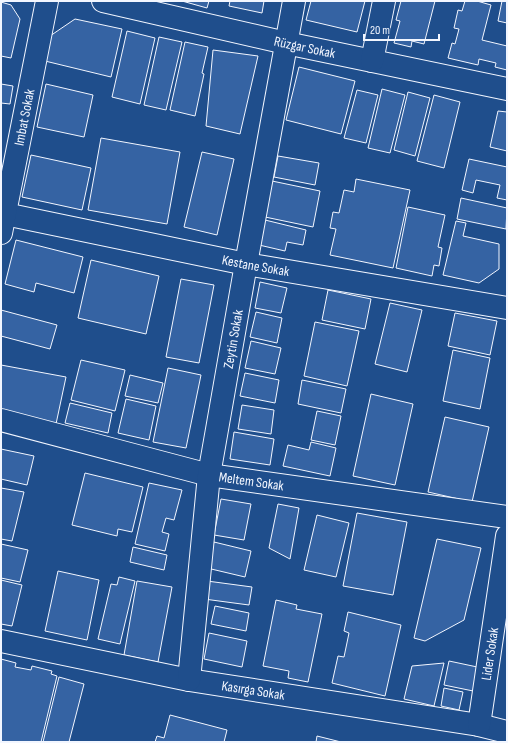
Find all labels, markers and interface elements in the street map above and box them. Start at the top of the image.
scale bar [364,16,439,42]
text: 20 m [370,23,390,38]
street label: Rüzgar Sokak [272,32,338,62]
street label: Imbat Sokak [10,87,38,147]
street label: Kestane Sokak [221,251,291,280]
street label: Zeytin Sokak [219,308,246,370]
street label: Meltem Sokak [218,468,286,494]
street label: Lider Sokak [477,625,502,681]
street label: Kasırga Sokak [220,677,287,703]

